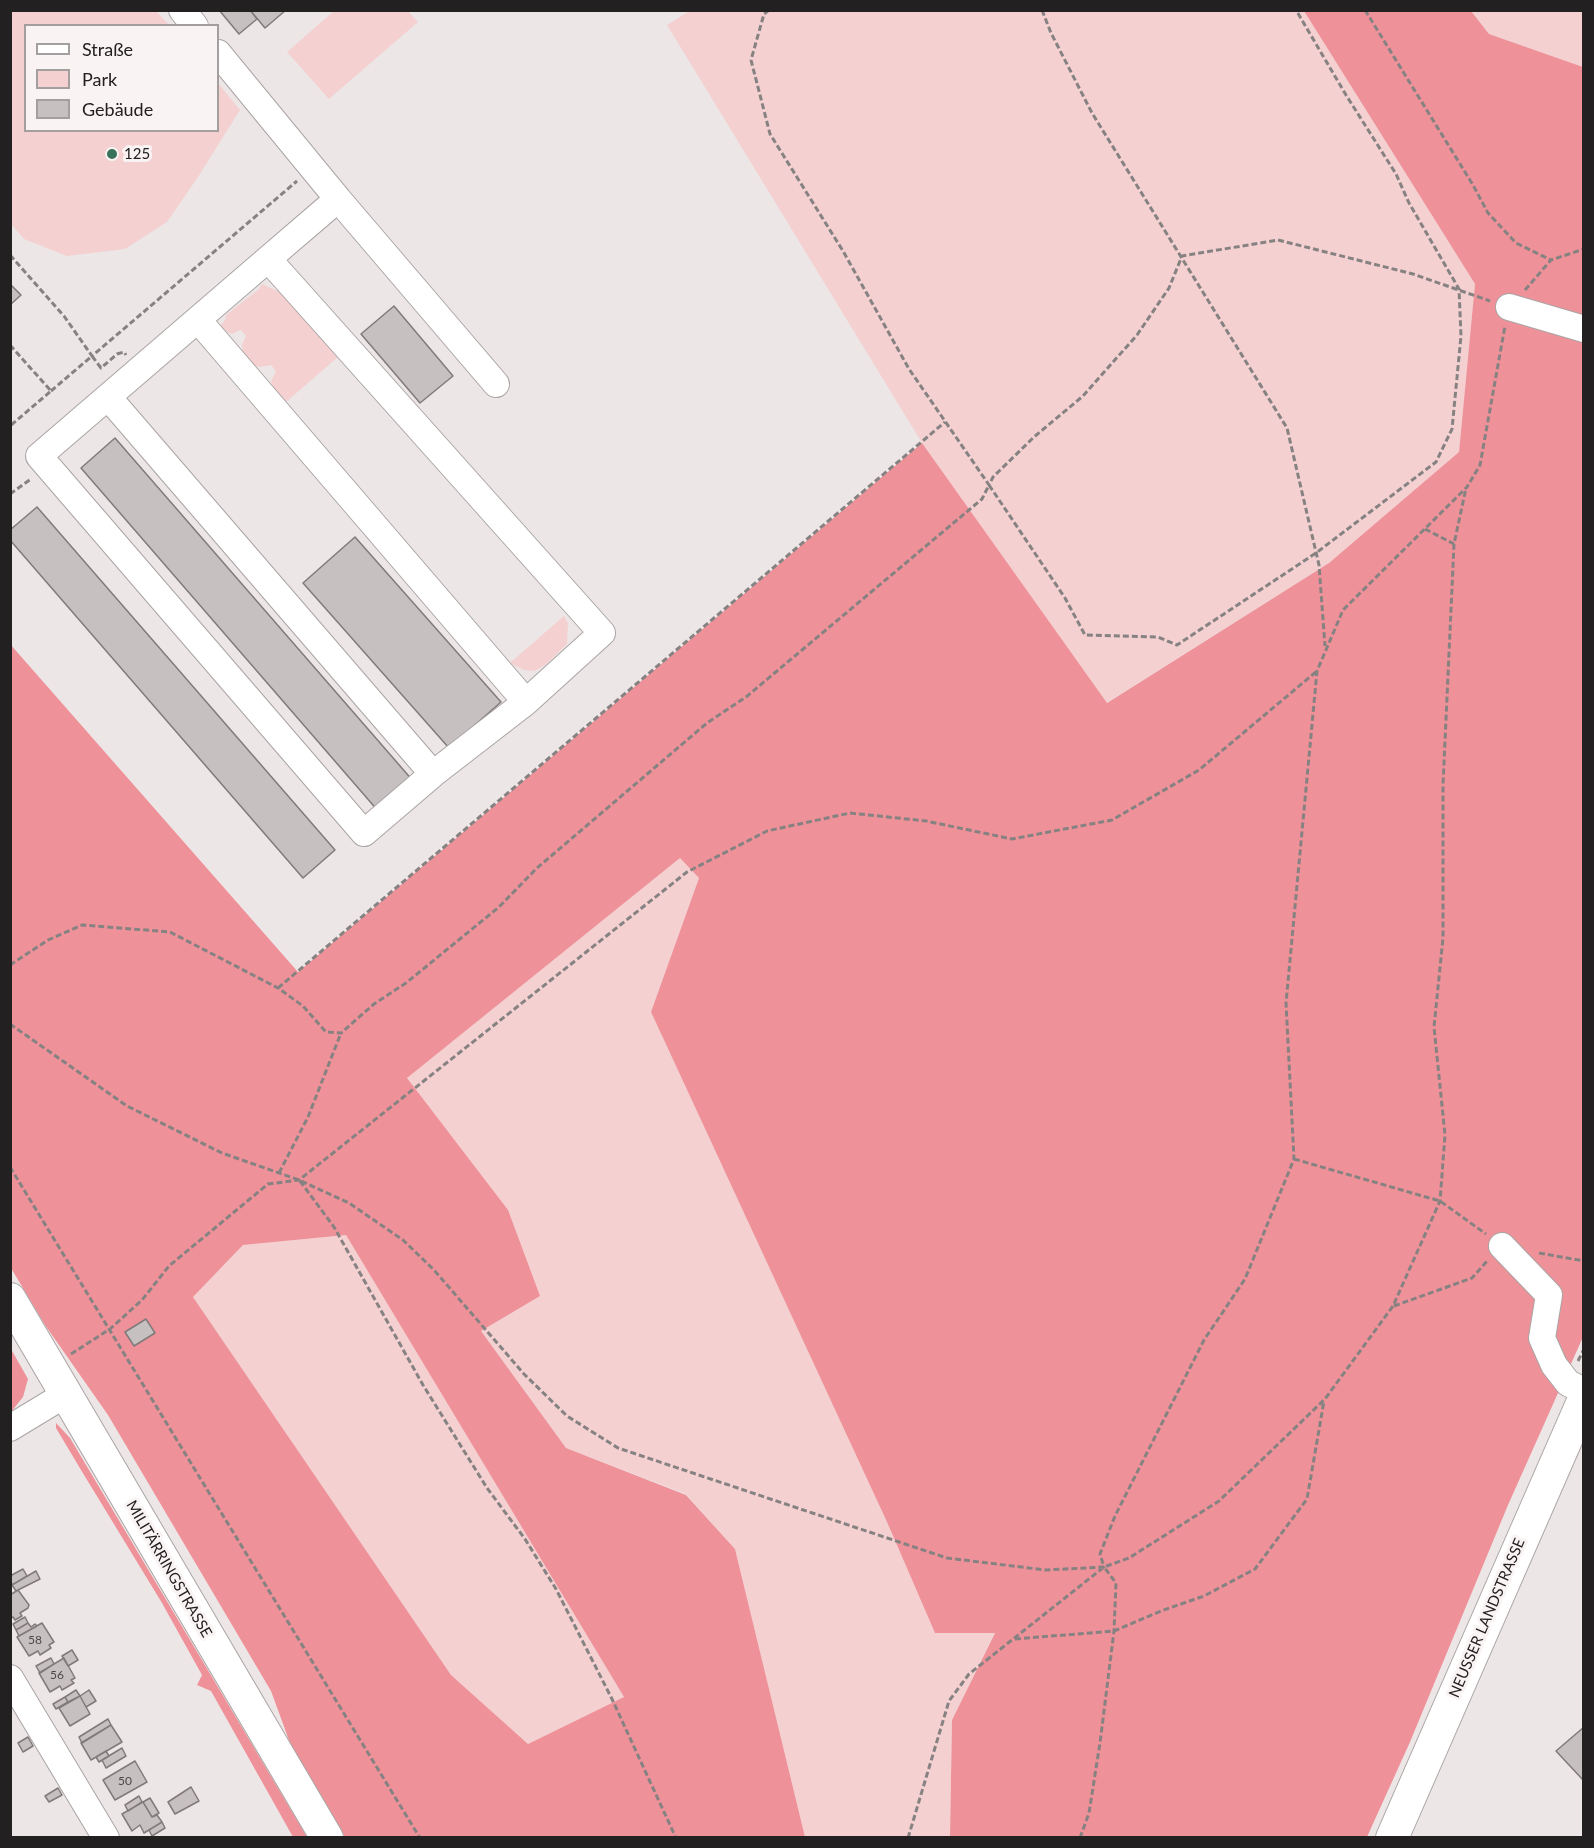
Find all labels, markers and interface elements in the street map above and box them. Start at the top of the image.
legend [24,24,219,132]
text: Straße [82,38,133,60]
text: Park [82,68,117,90]
text: Gebäude [82,98,153,120]
place label: 125 [124,145,150,163]
marker: 125 [105,147,119,161]
street label: MILITÄRRINGSTRASSE [122,1497,216,1641]
street label: NEUSSER LANDSTRASSE [1445,1536,1529,1700]
house number: 58 [28,1633,42,1647]
house number: 56 [50,1668,64,1682]
house number: 50 [118,1774,132,1788]

